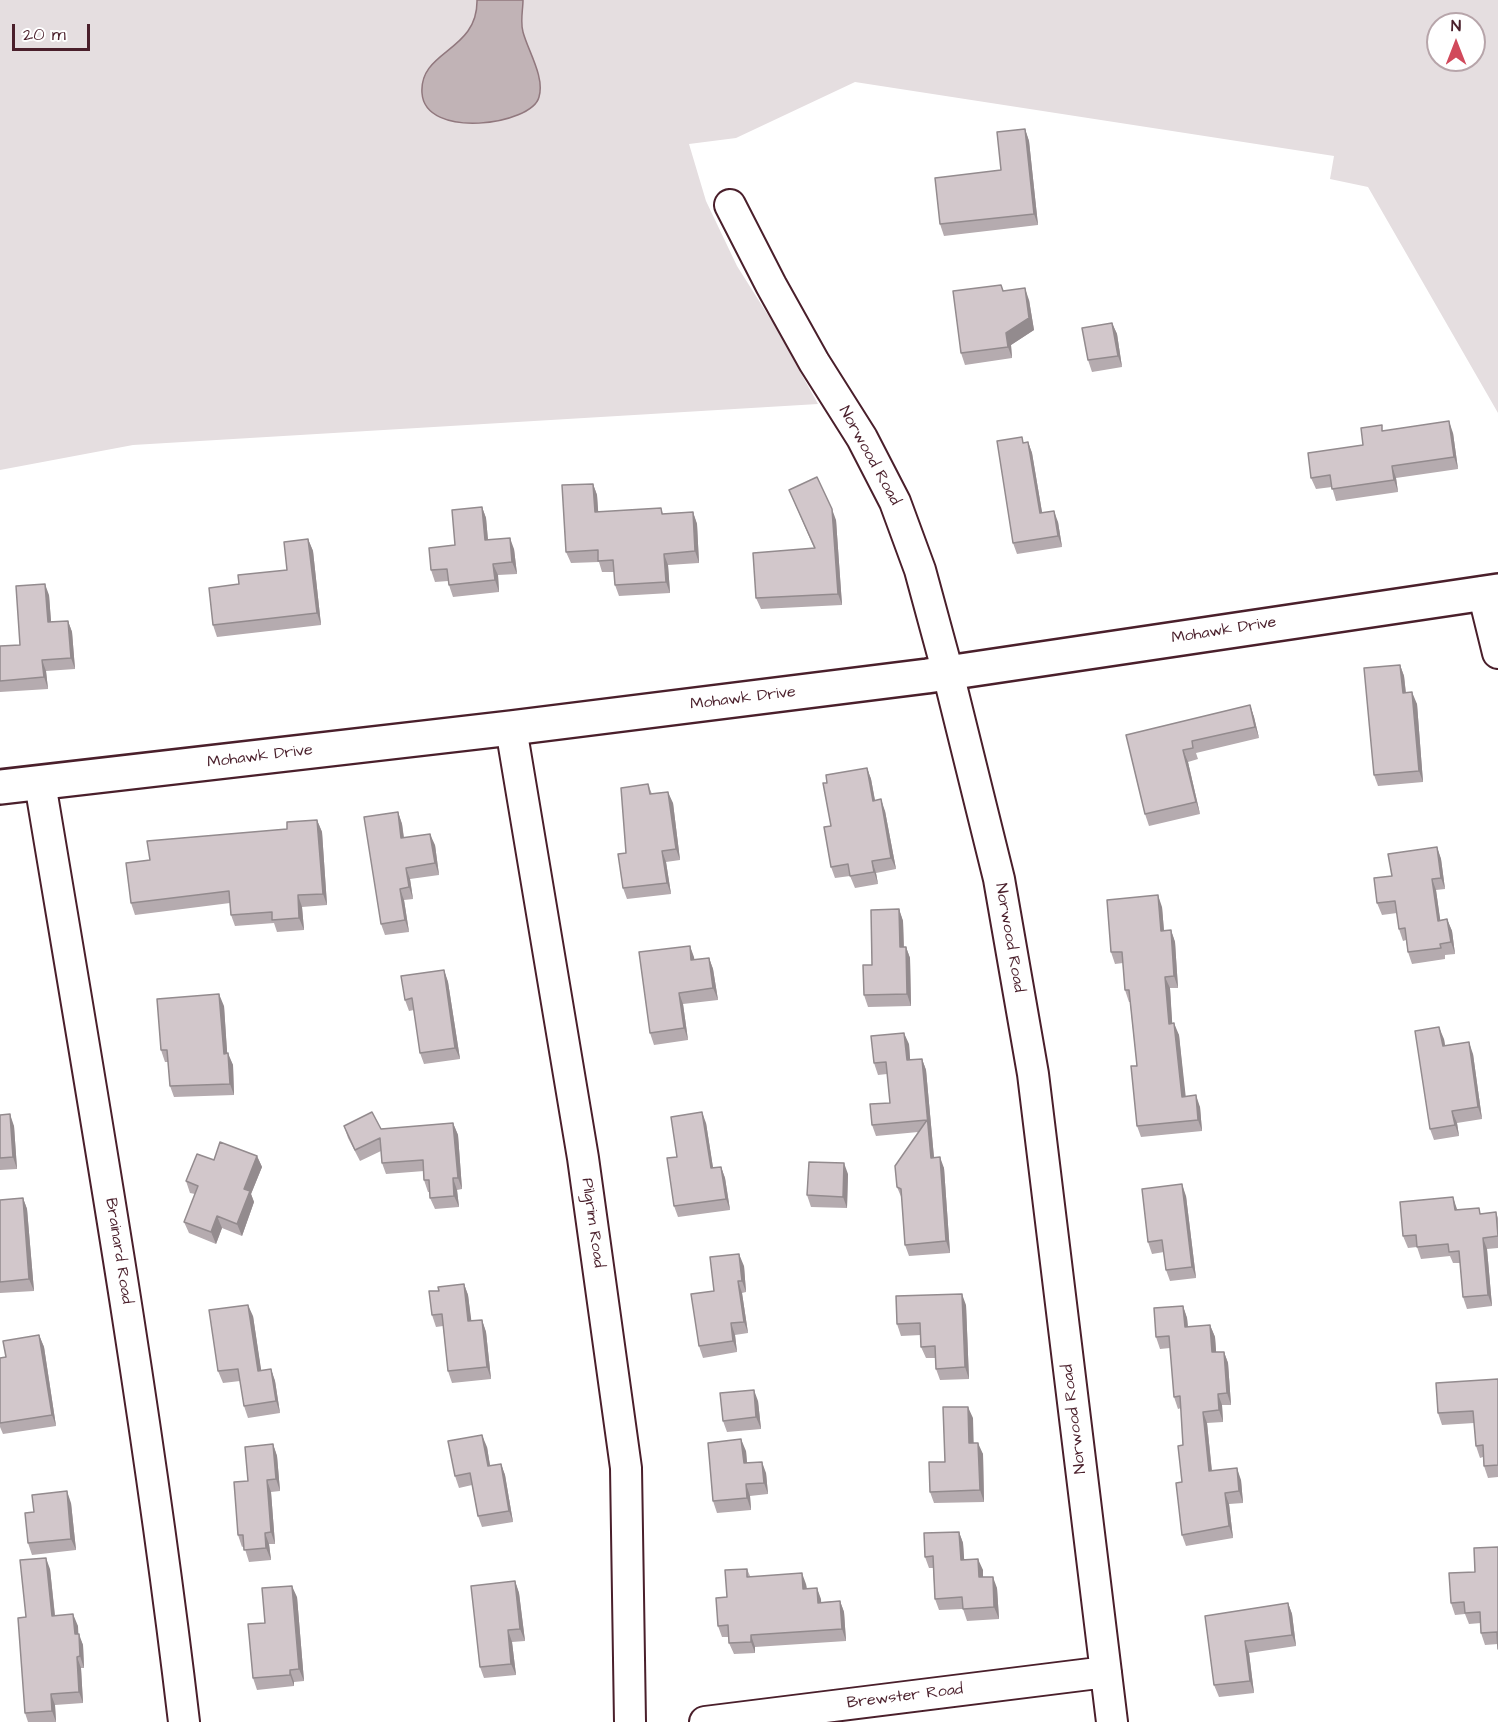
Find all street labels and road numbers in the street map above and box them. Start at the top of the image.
street label: Norwood Road [834,403,904,509]
street label: Mohawk Drive [1170,613,1278,649]
street label: Mohawk Drive [689,683,797,715]
street label: Mohawk Drive [206,741,314,773]
street label: Norwood Road [990,882,1028,994]
street label: Pilgrim Road [576,1177,608,1269]
street label: Brainard Road [100,1197,136,1305]
street label: Norwood Road [1059,1363,1091,1475]
street label: Brewster Road [846,1680,964,1714]

